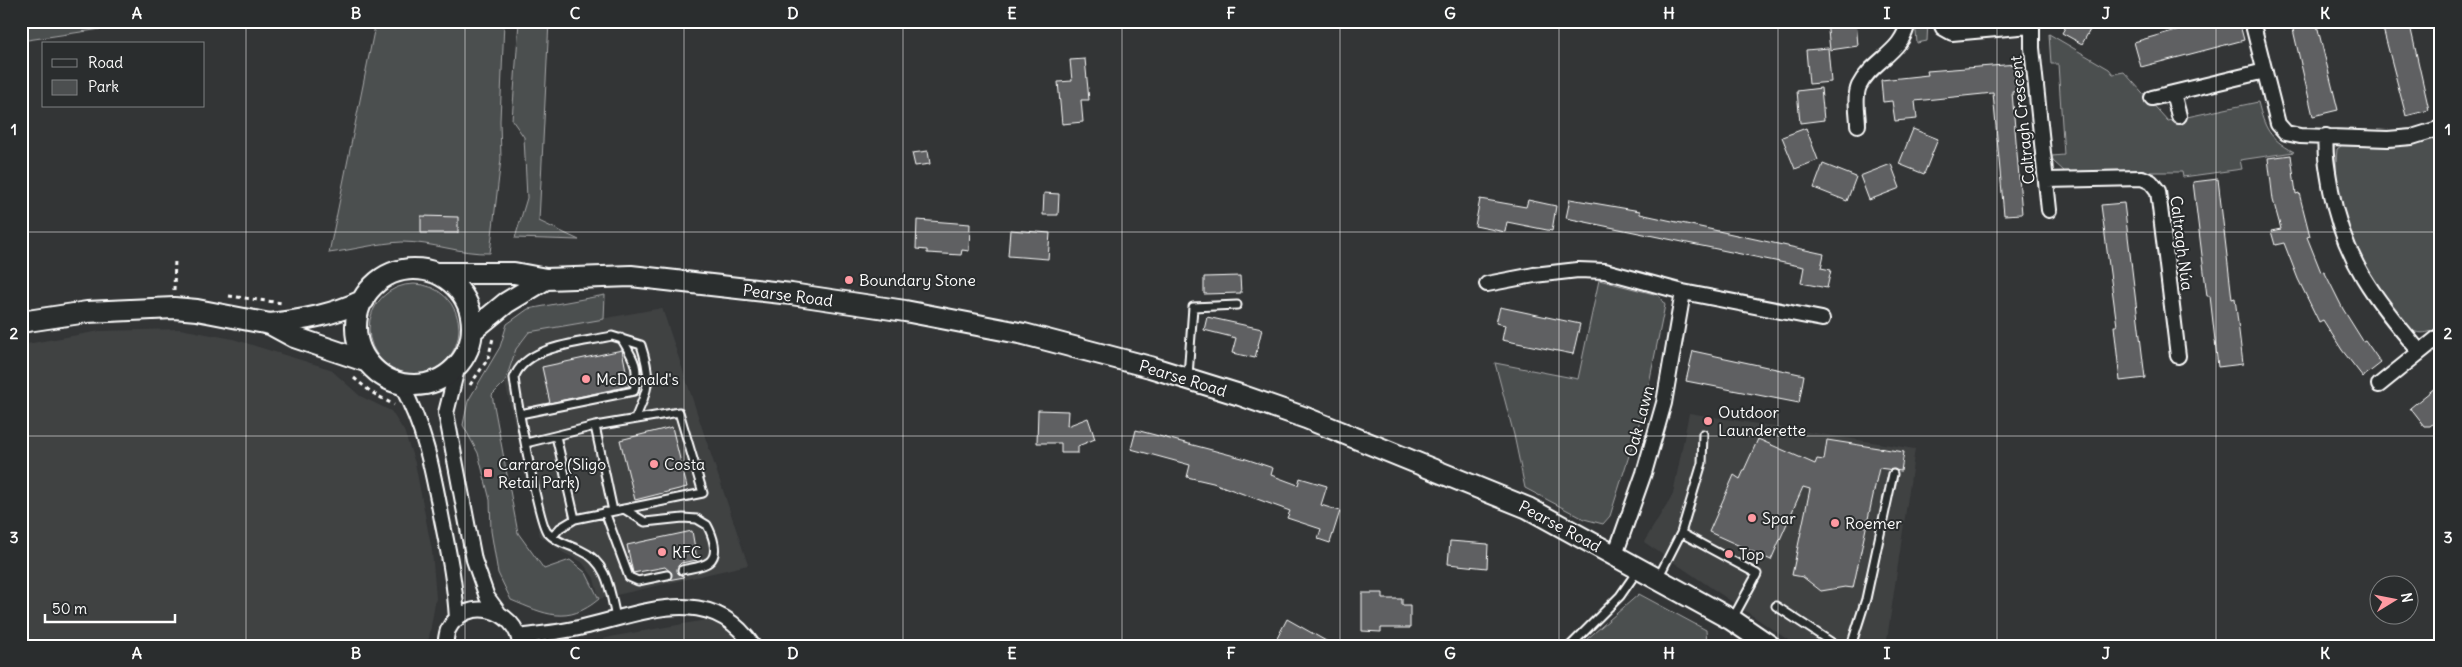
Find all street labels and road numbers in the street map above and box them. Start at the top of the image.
street label: Caltragh Crescent [2005,54,2039,185]
street label: Caltragh Núa [2166,195,2198,291]
street label: Pearse Road [742,280,834,310]
street label: Pearse Road [1137,355,1229,401]
street label: Oak Lawn [1620,383,1658,459]
street label: Pearse Road [1515,496,1605,556]

